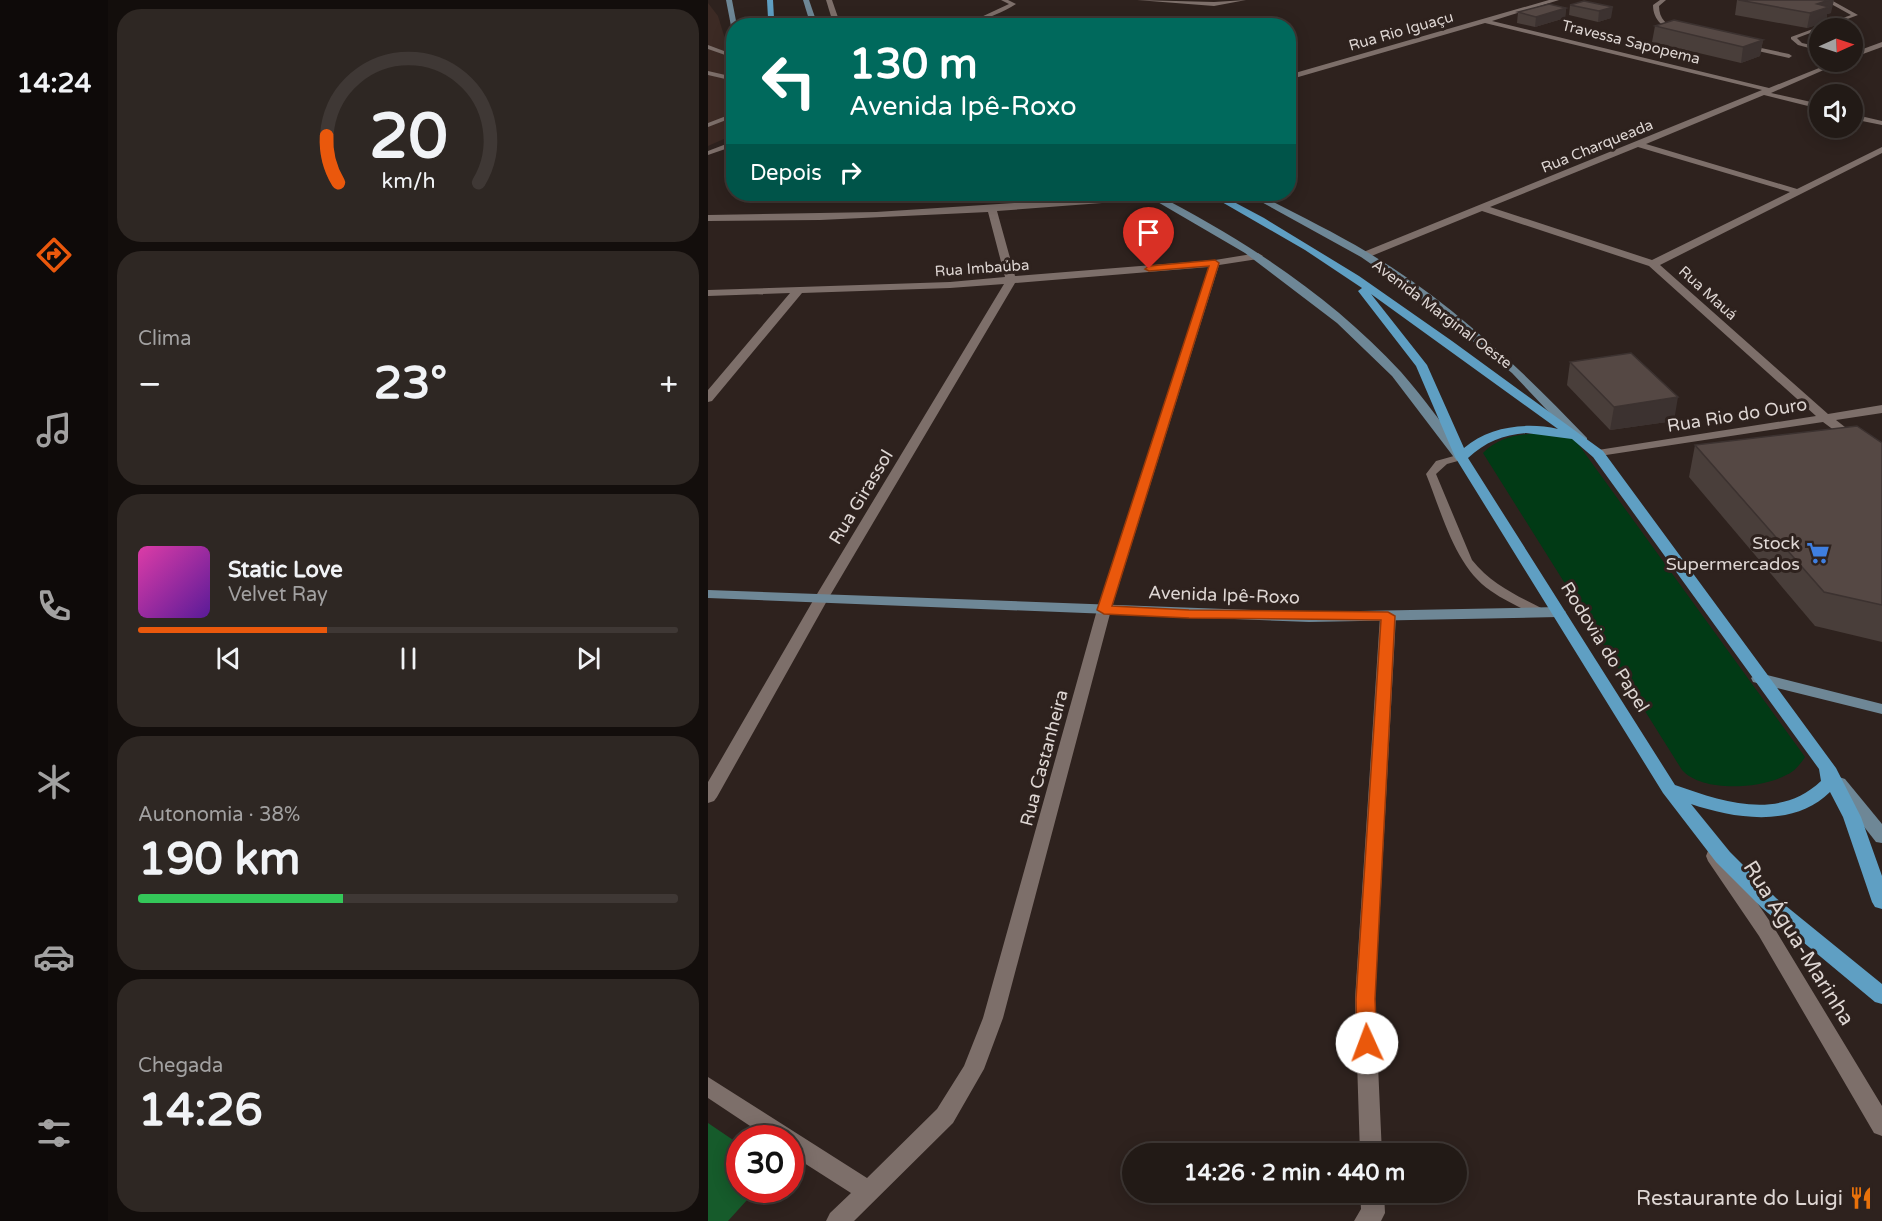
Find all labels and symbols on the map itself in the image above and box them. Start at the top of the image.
street label: Rua Rio Iguaçu [1347,7,1455,55]
street label: Travessa Sapopema [1560,16,1702,68]
north arrow [1809,18,1863,72]
street label: Rua Charqueada [1538,115,1656,177]
pin [1123,207,1174,269]
street label: Rua Imbaúba [934,256,1030,280]
street label: Avenida Marginal Oeste [1369,256,1515,372]
street label: Rua Mauá [1675,262,1741,324]
street label: Rua Rio do Ouro [1665,393,1809,437]
street label: Rua Girassol [824,446,898,548]
place label: Stock Supermercados [1666,532,1800,575]
supermarket icon: Stock Supermercados [1805,540,1831,566]
street label: Rodovia do Papel [1556,578,1654,716]
street label: Avenida Ipê-Roxo [1148,581,1300,609]
street label: Rua Castanheira [1015,687,1073,829]
street label: Rua Água-Marinha [1738,856,1859,1030]
position arrow [1335,1011,1399,1075]
speed limit sign: 30 [726,1125,804,1203]
restaurant icon: Restaurante do Luigi [1848,1185,1874,1211]
place label: Restaurante do Luigi [1636,1186,1843,1211]

